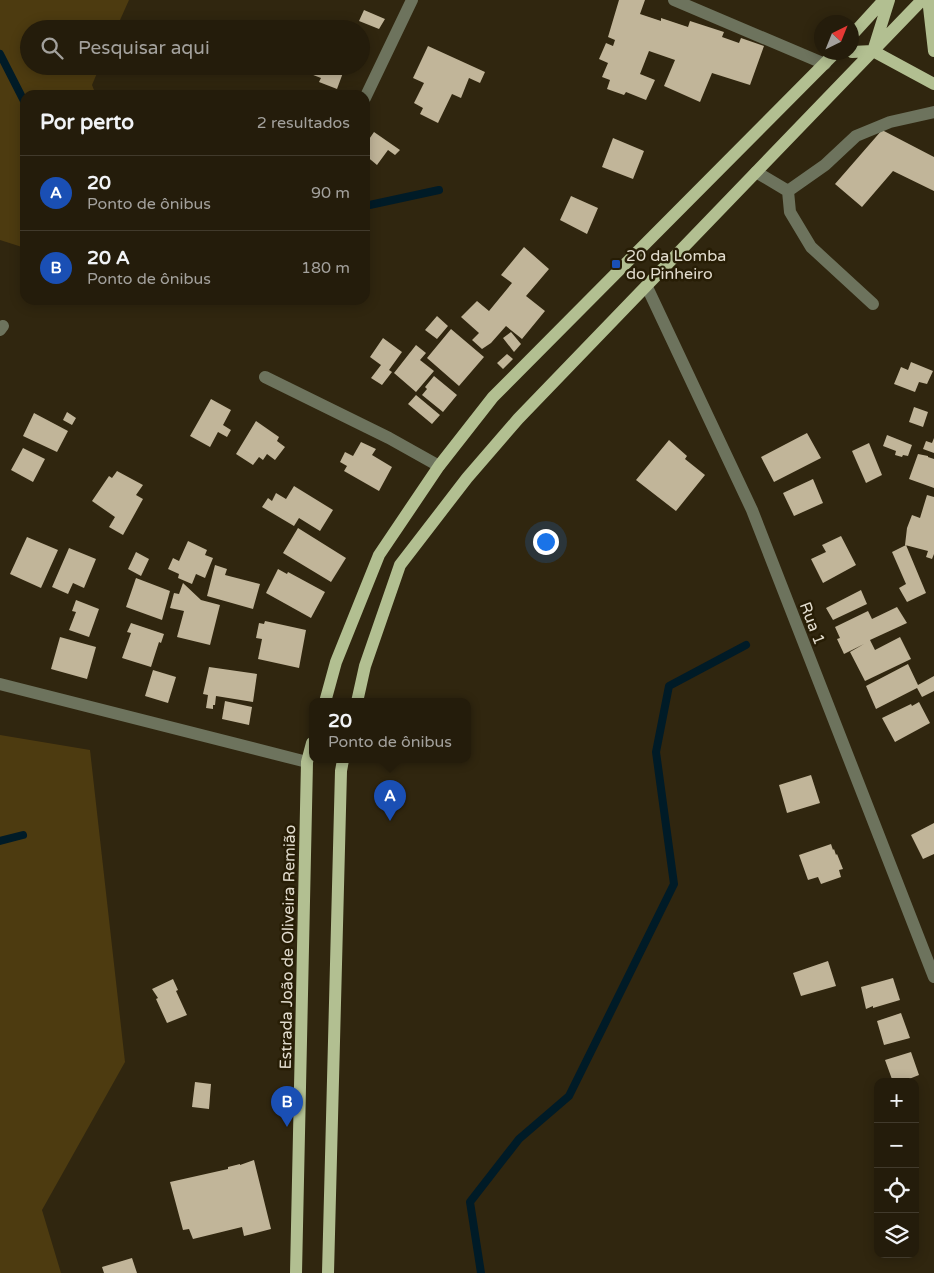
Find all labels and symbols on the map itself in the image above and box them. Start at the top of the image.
north arrow [814,15,859,60]
place label: 20 da Lomba do Pinheiro [626,246,726,284]
marker: 20 da Lomba do Pinheiro [610,258,622,270]
your location [533,529,559,555]
street label: Rua 1 [795,599,829,648]
pin: A [374,780,406,821]
street label: Estrada João de Oliveira Remião [276,824,300,1070]
pin: B [271,1086,303,1127]

